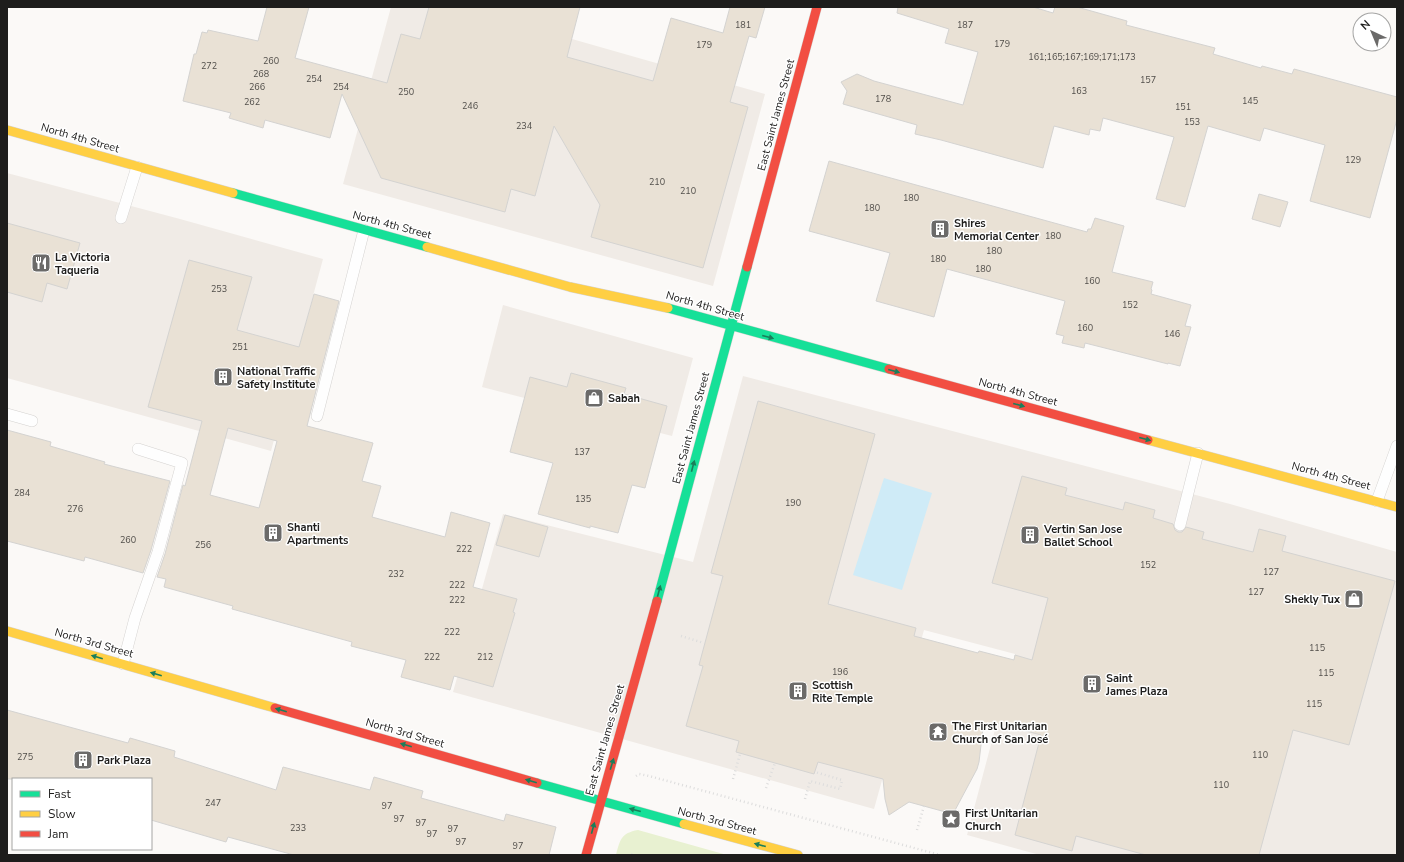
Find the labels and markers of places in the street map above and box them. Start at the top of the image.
place label: Shires Memorial Center [954,216,1040,244]
building icon: Shires Memorial Center [929,218,951,240]
place label: La Victoria Taqueria [55,250,110,278]
restaurant icon: La Victoria Taqueria [30,252,52,274]
place label: National Traffic Safety Institute [237,364,316,392]
building icon: National Traffic Safety Institute [212,366,234,388]
shop icon: Sabah [583,387,605,409]
place label: Sabah [608,391,640,406]
place label: Shanti Apartments [287,520,348,548]
building icon: Shanti Apartments [262,522,284,544]
place label: Vertin San Jose Ballet School [1043,522,1122,550]
building icon: Vertin San Jose Ballet School [1019,524,1041,546]
shop icon: Shekly Tux [1343,588,1365,610]
place label: Shekly Tux [1284,592,1341,607]
place label: Saint James Plaza [1105,671,1168,699]
building icon: Saint James Plaza [1081,673,1103,695]
place label: Scottish Rite Temple [812,678,873,706]
building icon: Scottish Rite Temple [787,680,809,702]
place label: The First Unitarian Church of San José [952,719,1048,747]
temple icon: The First Unitarian Church of San José [927,721,949,743]
building icon: Park Plaza [72,749,94,771]
place label: Park Plaza [97,753,151,768]
place label: First Unitarian Church [965,806,1038,834]
place icon: First Unitarian Church [940,808,962,830]

